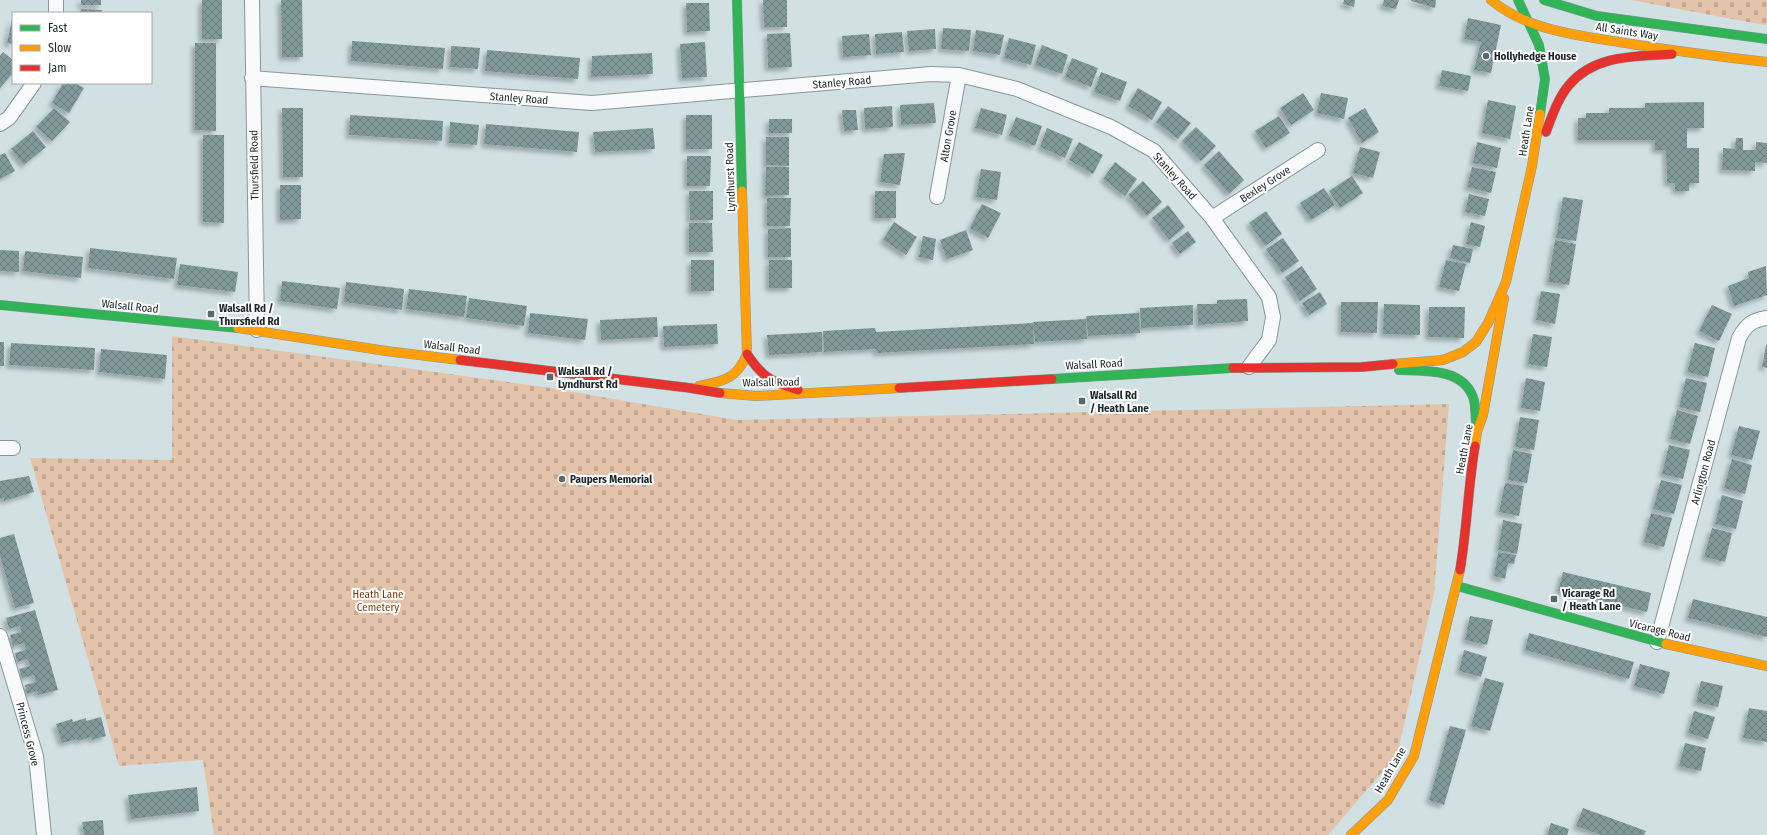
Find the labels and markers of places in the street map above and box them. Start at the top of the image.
place label: Hollyhedge House [1494,50,1577,63]
marker: Hollyhedge House [1481,51,1491,61]
place label: Walsall Rd / Thursfield Rd [219,302,279,328]
marker: Walsall Rd / Thursfield Rd [206,309,216,319]
place label: Walsall Rd / Lyndhurst Rd [558,365,618,391]
marker: Walsall Rd / Lyndhurst Rd [545,372,555,382]
place label: Walsall Rd / Heath Lane [1090,389,1149,415]
marker: Walsall Rd / Heath Lane [1077,396,1087,406]
place label: Paupers Memorial [570,473,653,486]
marker: Paupers Memorial [557,474,567,484]
place label: Vicarage Rd / Heath Lane [1561,587,1621,613]
marker: Vicarage Rd / Heath Lane [1549,594,1559,604]

